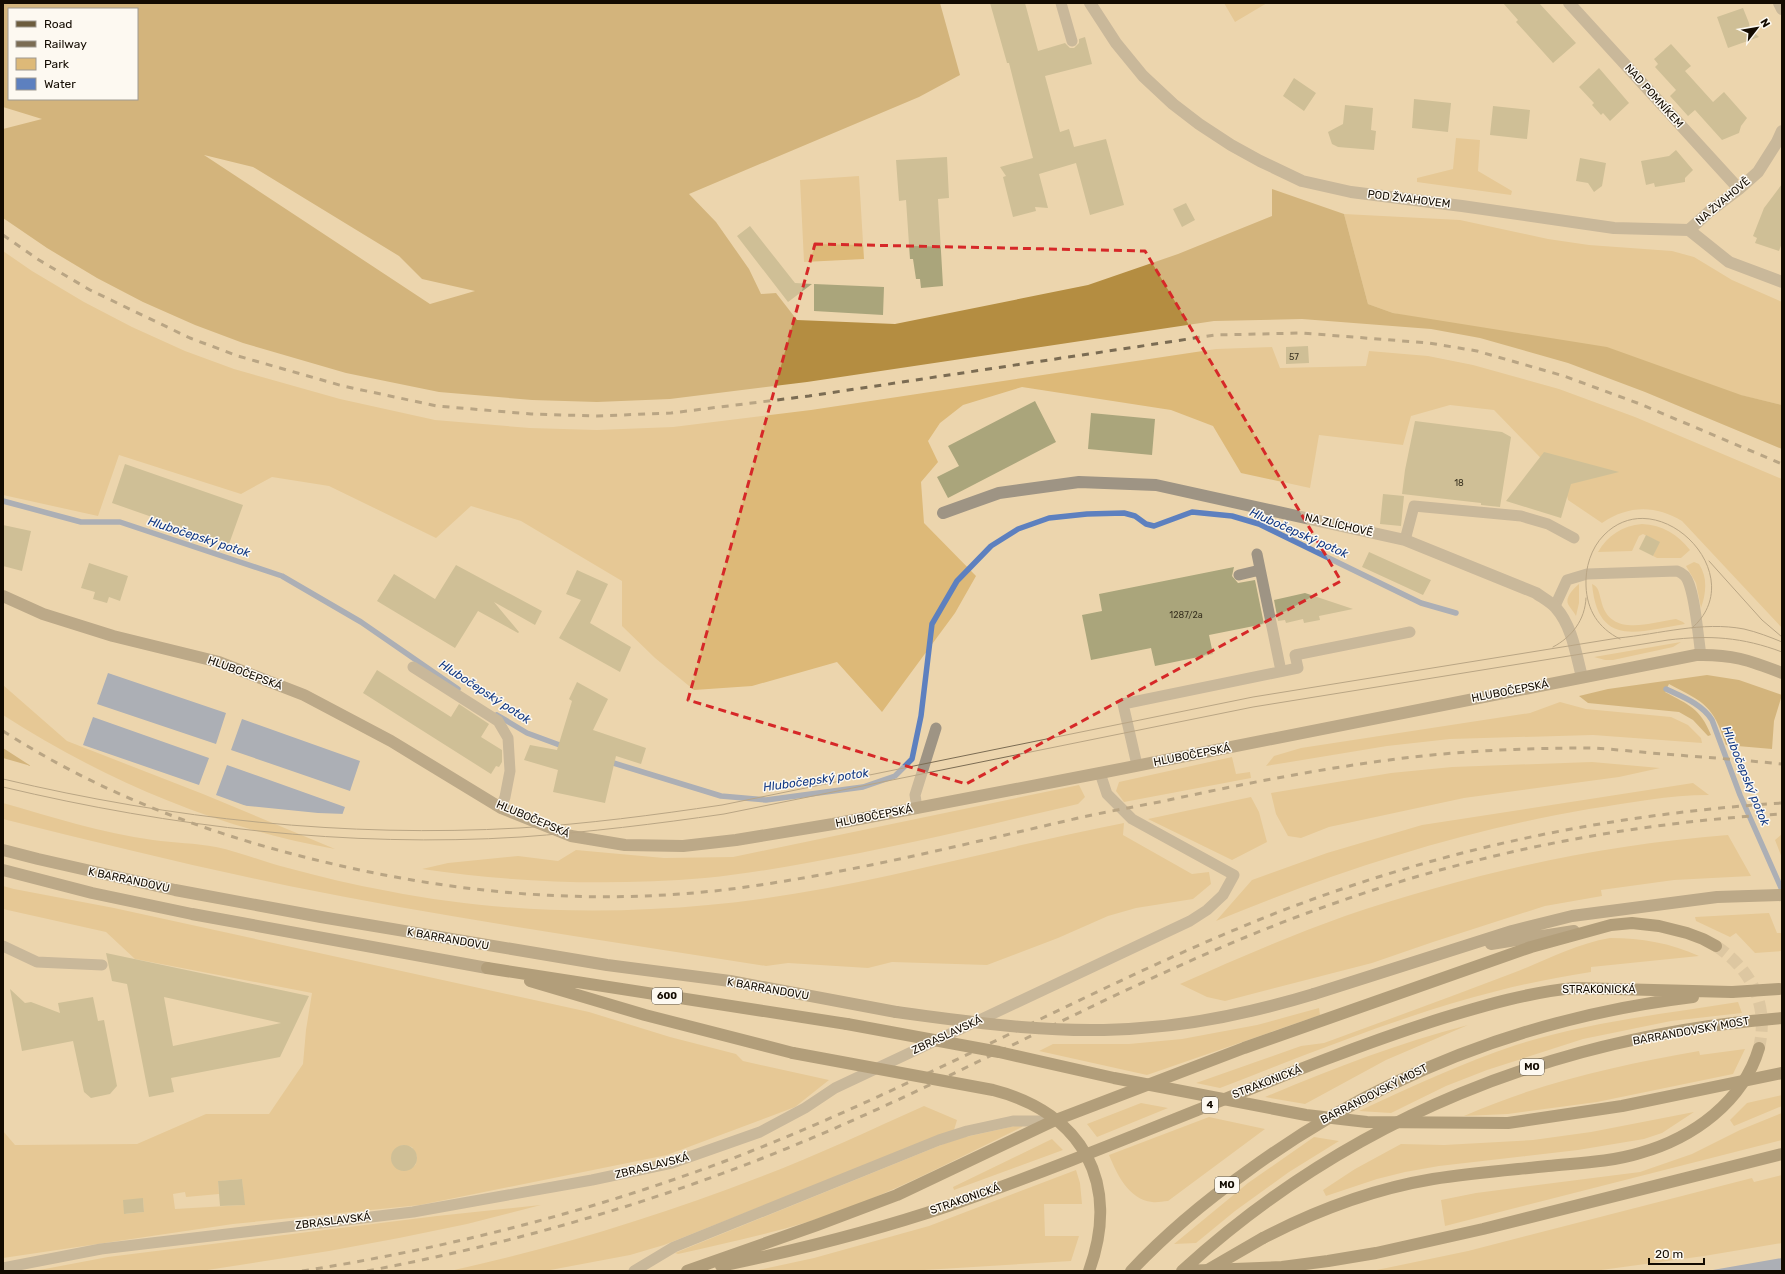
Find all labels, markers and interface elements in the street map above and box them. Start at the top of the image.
legend [8,8,138,100]
north arrow [1737,8,1777,48]
text: N [1758,16,1773,30]
text: Road [44,17,72,31]
text: Railway [44,37,87,51]
text: Park [44,57,70,71]
street label: NAD POMNÍKEM [1622,61,1686,131]
text: Water [44,77,76,91]
street label: NA ŽVAHOVĚ [1693,174,1753,228]
street label: POD ŽVAHOVEM [1367,187,1451,211]
house number: 57 [1289,352,1299,362]
house number: 18 [1454,478,1464,488]
water label: Hlubočepský potok [1248,505,1351,561]
street label: NA ZLÍCHOVĚ [1304,511,1375,539]
water label: Hlubočepský potok [146,514,253,560]
house number: 1287/2a [1169,610,1203,620]
street label: HLUBOČEPSKÁ [206,654,285,693]
water label: Hlubočepský potok [437,657,534,727]
street label: HLUBOČEPSKÁ [1470,677,1550,705]
water label: Hlubočepský potok [1720,724,1773,829]
street label: HLUBOČEPSKÁ [1152,741,1232,769]
water label: Hlubočepský potok [762,766,870,794]
street label: HLUBOČEPSKÁ [494,798,572,841]
street label: HLUBOČEPSKÁ [834,802,914,830]
street label: K BARRANDOVU [87,865,171,895]
street label: K BARRANDOVU [406,925,490,953]
street label: K BARRANDOVU [726,975,810,1003]
street label: STRAKONICKÁ [1562,983,1636,996]
road number: 600 [652,988,682,1004]
street label: ZBRASLAVSKÁ [910,1013,985,1057]
street label: BARRANDOVSKÝ MOST [1632,1014,1751,1048]
road number: MO [1520,1059,1544,1075]
street label: BARRANDOVSKÝ MOST [1318,1061,1430,1127]
street label: STRAKONICKÁ [1230,1063,1304,1101]
road number: 4 [1202,1097,1218,1113]
street label: ZBRASLAVSKÁ [614,1150,691,1182]
road number: MO [1215,1177,1239,1193]
street label: STRAKONICKÁ [928,1181,1002,1217]
street label: ZBRASLAVSKÁ [294,1210,372,1232]
scale bar [1649,1240,1704,1266]
text: 20 m [1655,1247,1683,1261]

